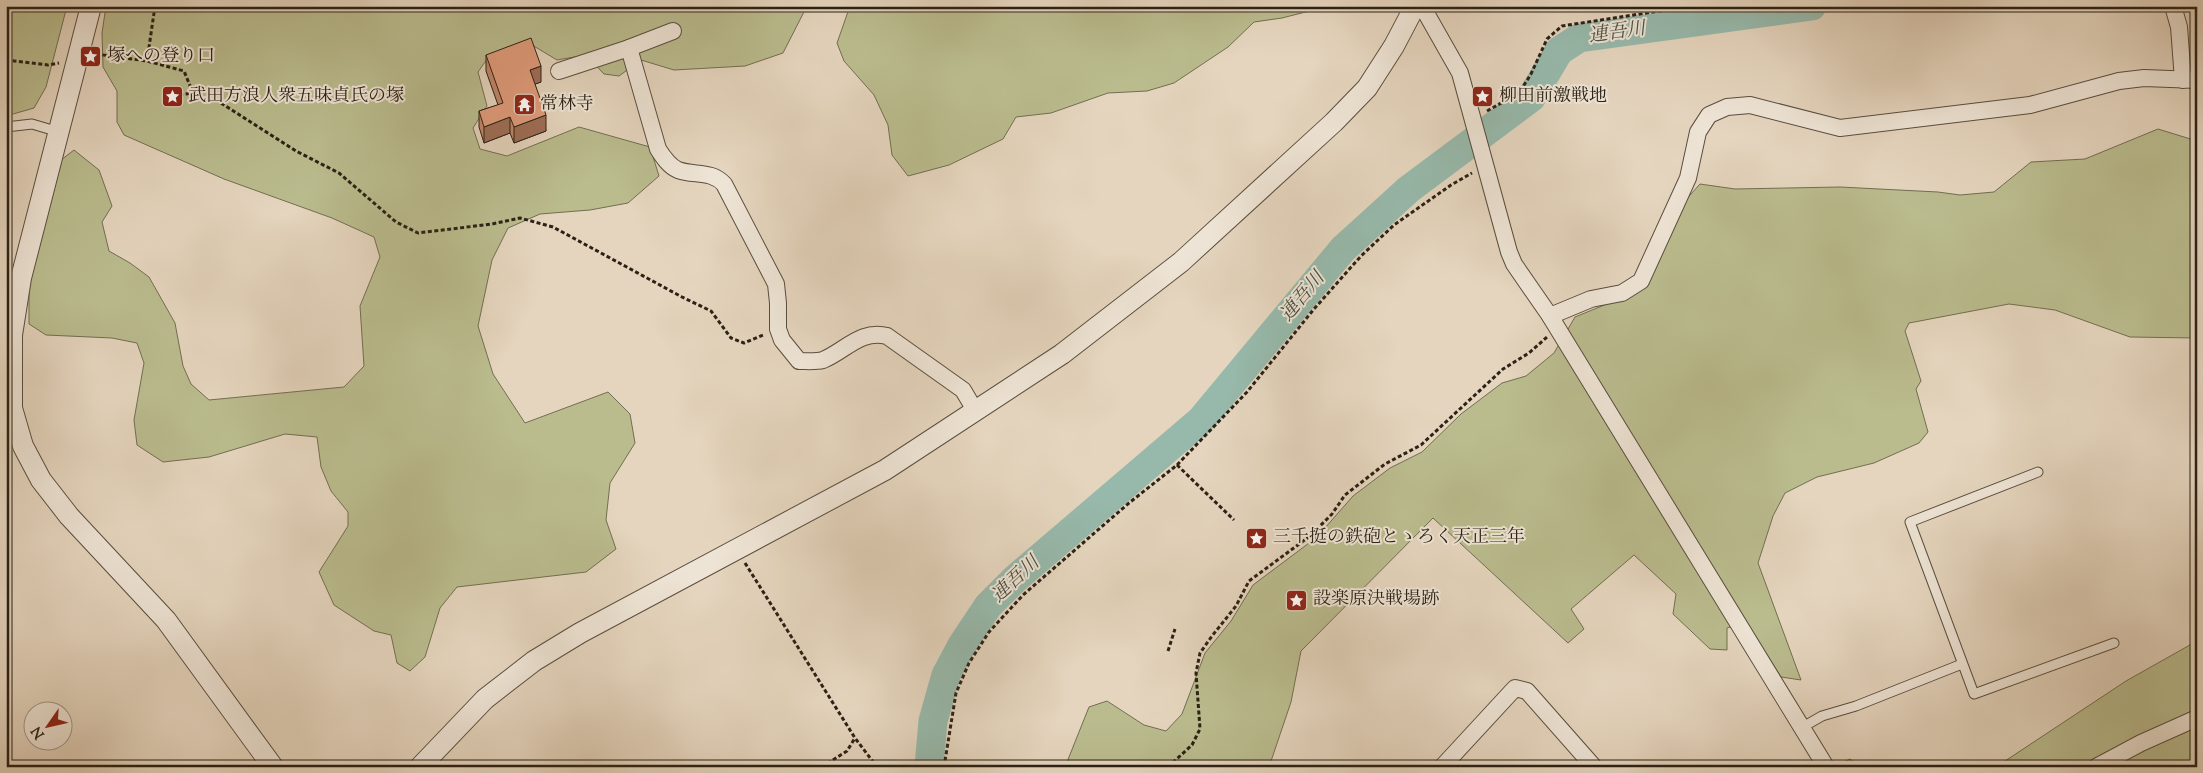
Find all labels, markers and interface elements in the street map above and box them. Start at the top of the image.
water label: 連吾川 [1587,15,1649,50]
place label: 塚への登り口 [107,44,215,70]
place icon: 塚への登り口 [79,45,103,69]
place label: 武田方浪人衆五味貞氏の塚 [188,84,404,110]
place label: 柳田前激戦地 [1499,84,1607,110]
place icon: 武田方浪人衆五味貞氏の塚 [160,85,184,109]
place icon: 柳田前激戦地 [1471,85,1495,109]
place label: 常林寺 [540,92,594,118]
temple icon: 常林寺 [512,93,536,117]
water label: 連吾川 [1274,265,1333,328]
place label: 三千挺の鉄砲とゝろく天正三年 [1273,525,1525,551]
place icon: 三千挺の鉄砲とゝろく天正三年 [1245,526,1269,550]
water label: 連吾川 [986,549,1048,609]
place label: 設楽原決戦場跡 [1313,587,1439,613]
place icon: 設楽原決戦場跡 [1285,588,1309,612]
north arrow [22,700,72,750]
text: N [27,722,50,742]

